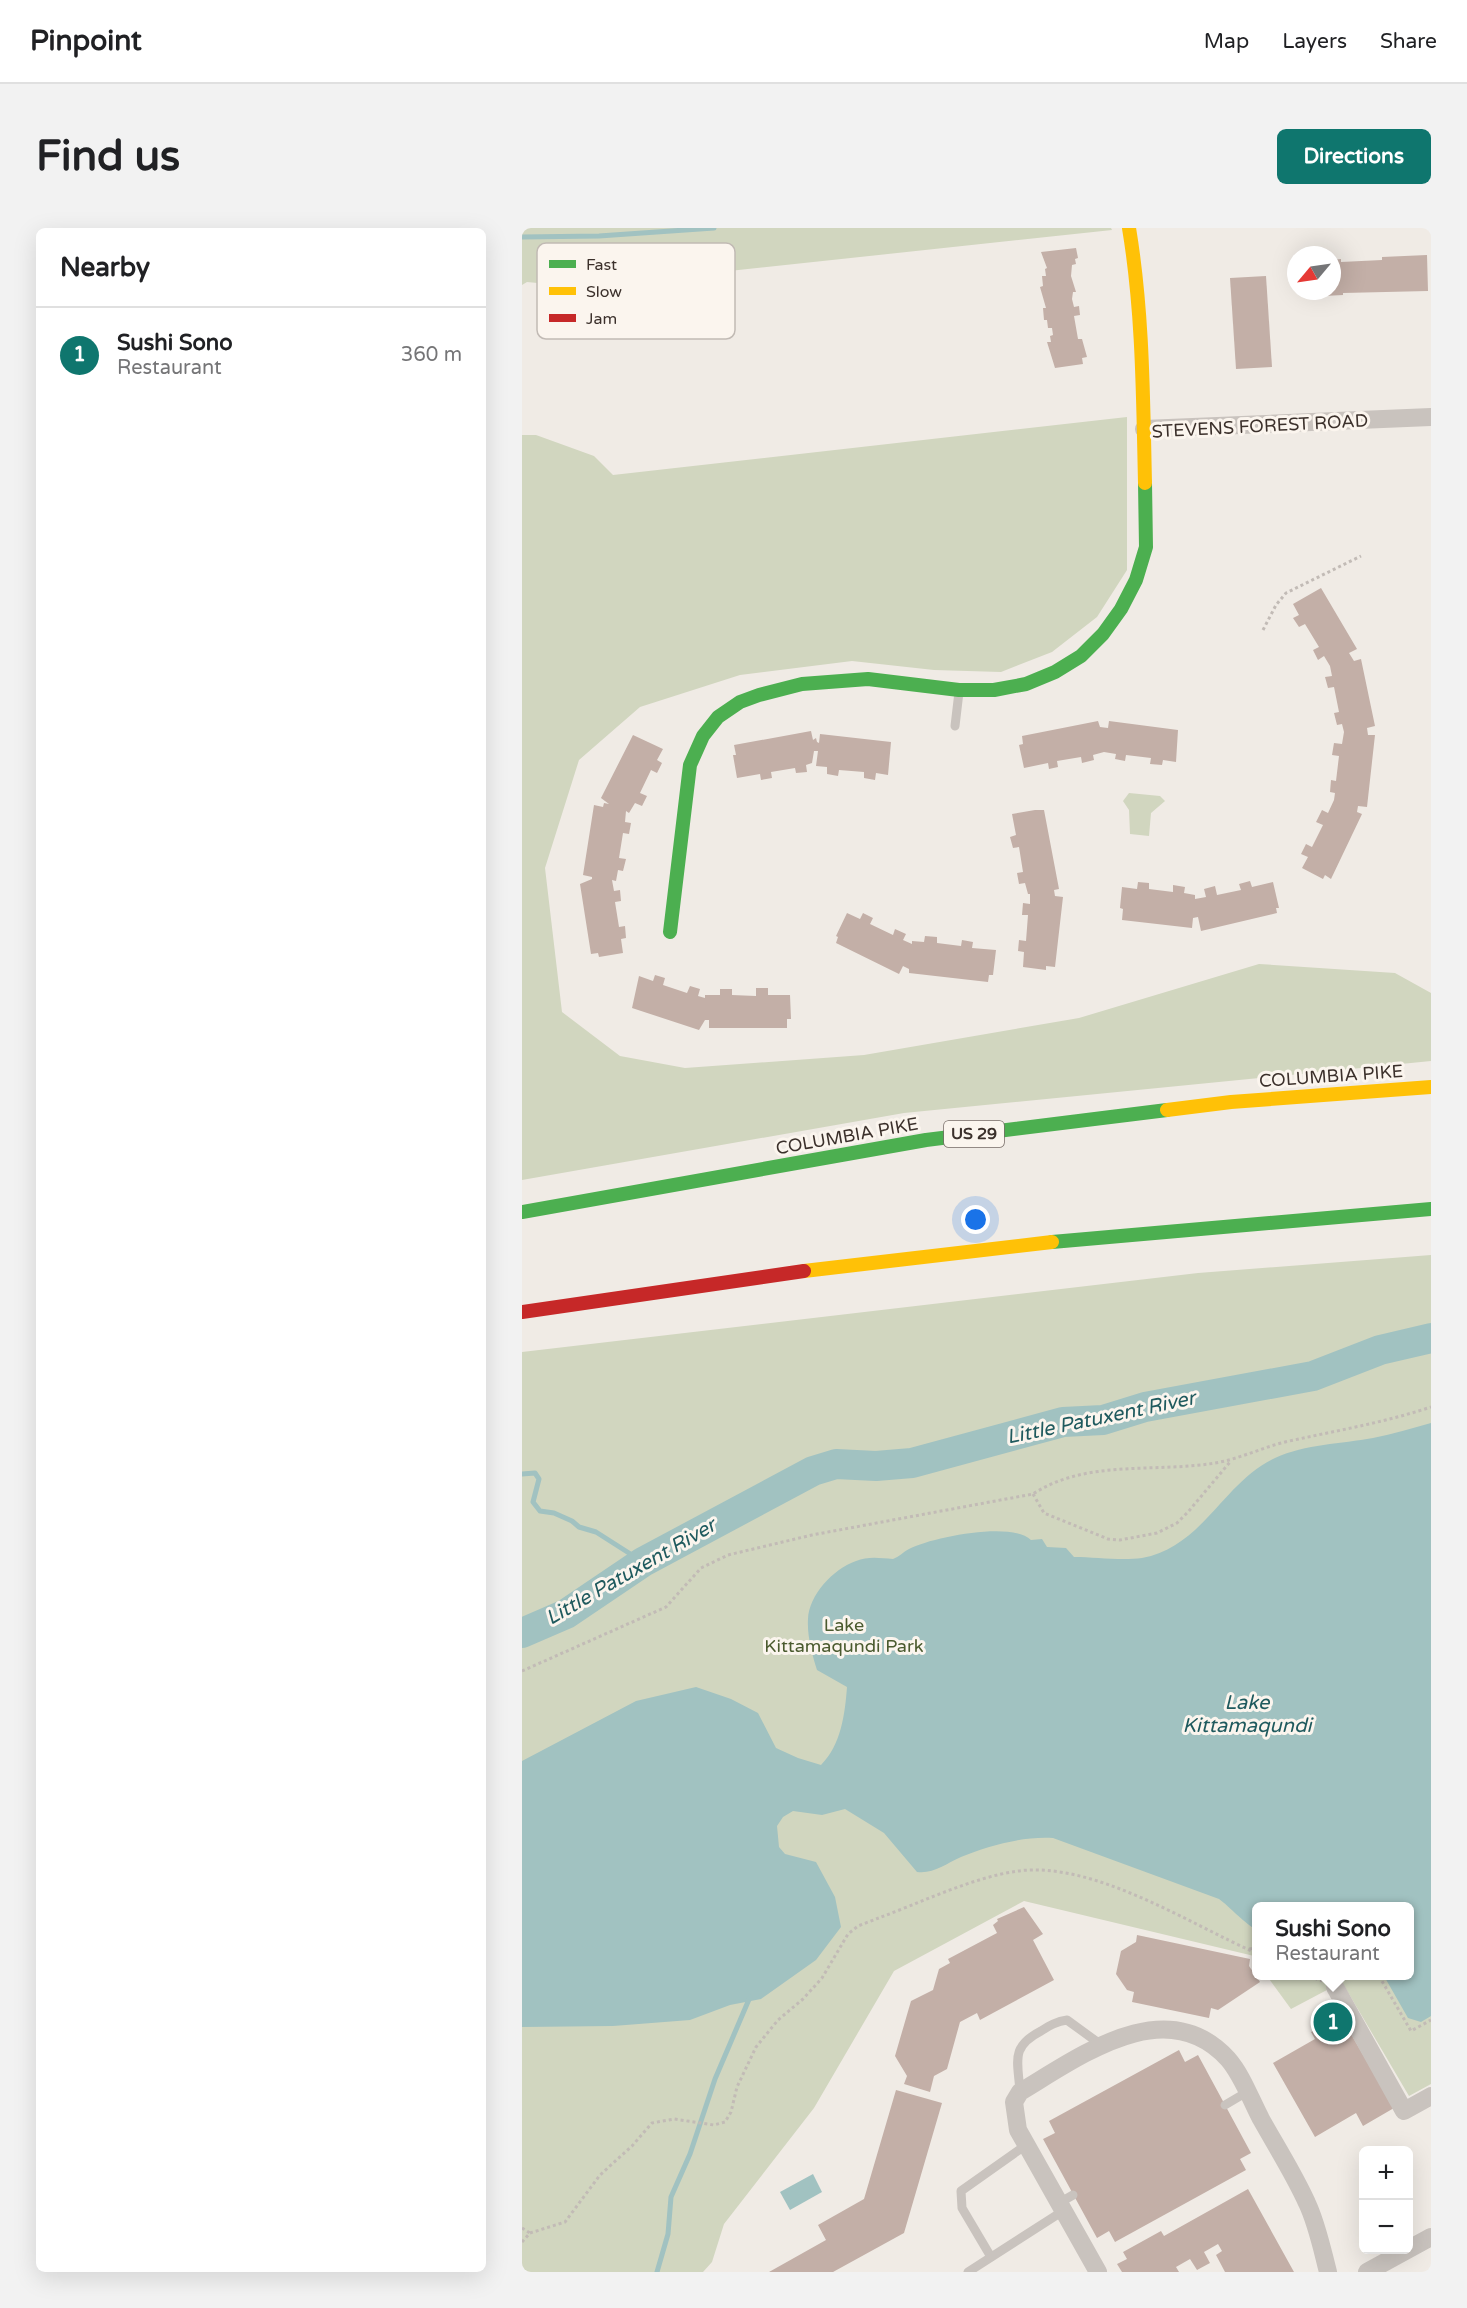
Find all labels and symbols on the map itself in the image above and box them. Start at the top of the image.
legend [537,243,735,339]
north arrow [1287,246,1341,300]
text: Fast [586,255,617,275]
text: Slow [586,282,622,302]
text: Jam [586,309,617,329]
street label: STEVENS FOREST ROAD [1151,409,1369,443]
street label: COLUMBIA PIKE [1258,1060,1404,1092]
street label: COLUMBIA PIKE [774,1113,920,1159]
road number: US 29 [944,1121,1004,1147]
your location [961,1205,990,1234]
water label: Little Patuxent River [1005,1386,1200,1450]
water label: Little Patuxent River [542,1512,722,1630]
park label: Lake Kittamaqundi Park [764,1614,924,1657]
water label: Lake Kittamaqundi [1182,1691,1315,1738]
pin: 1 [1314,2000,1352,2044]

